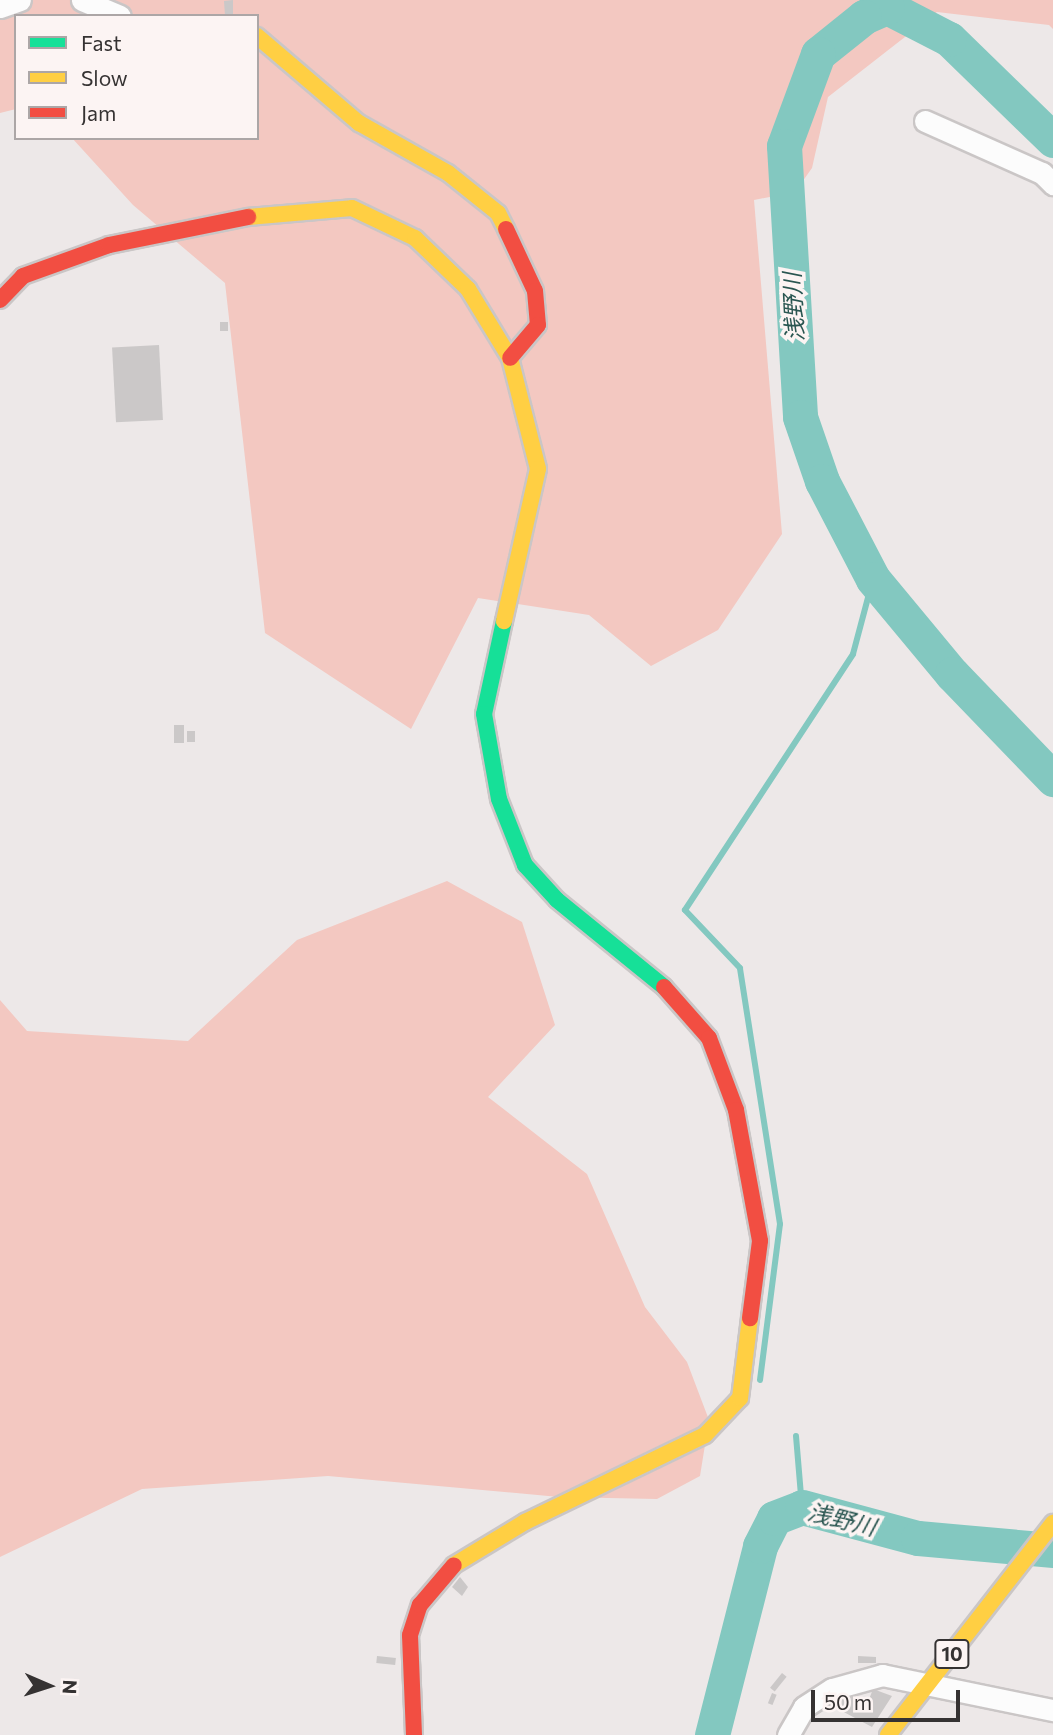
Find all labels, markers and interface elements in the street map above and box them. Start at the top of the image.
legend [14,14,259,140]
text: Fast [81,30,122,55]
text: Slow [81,65,128,90]
text: Jam [81,100,116,125]
water label: 浅野川 [777,272,809,342]
water label: 浅野川 [805,1497,879,1541]
road number: 10 [933,1638,971,1670]
north arrow [14,1651,84,1721]
scale bar [815,1676,964,1720]
text: N [59,1679,82,1695]
text: 50 m [824,1689,872,1714]

